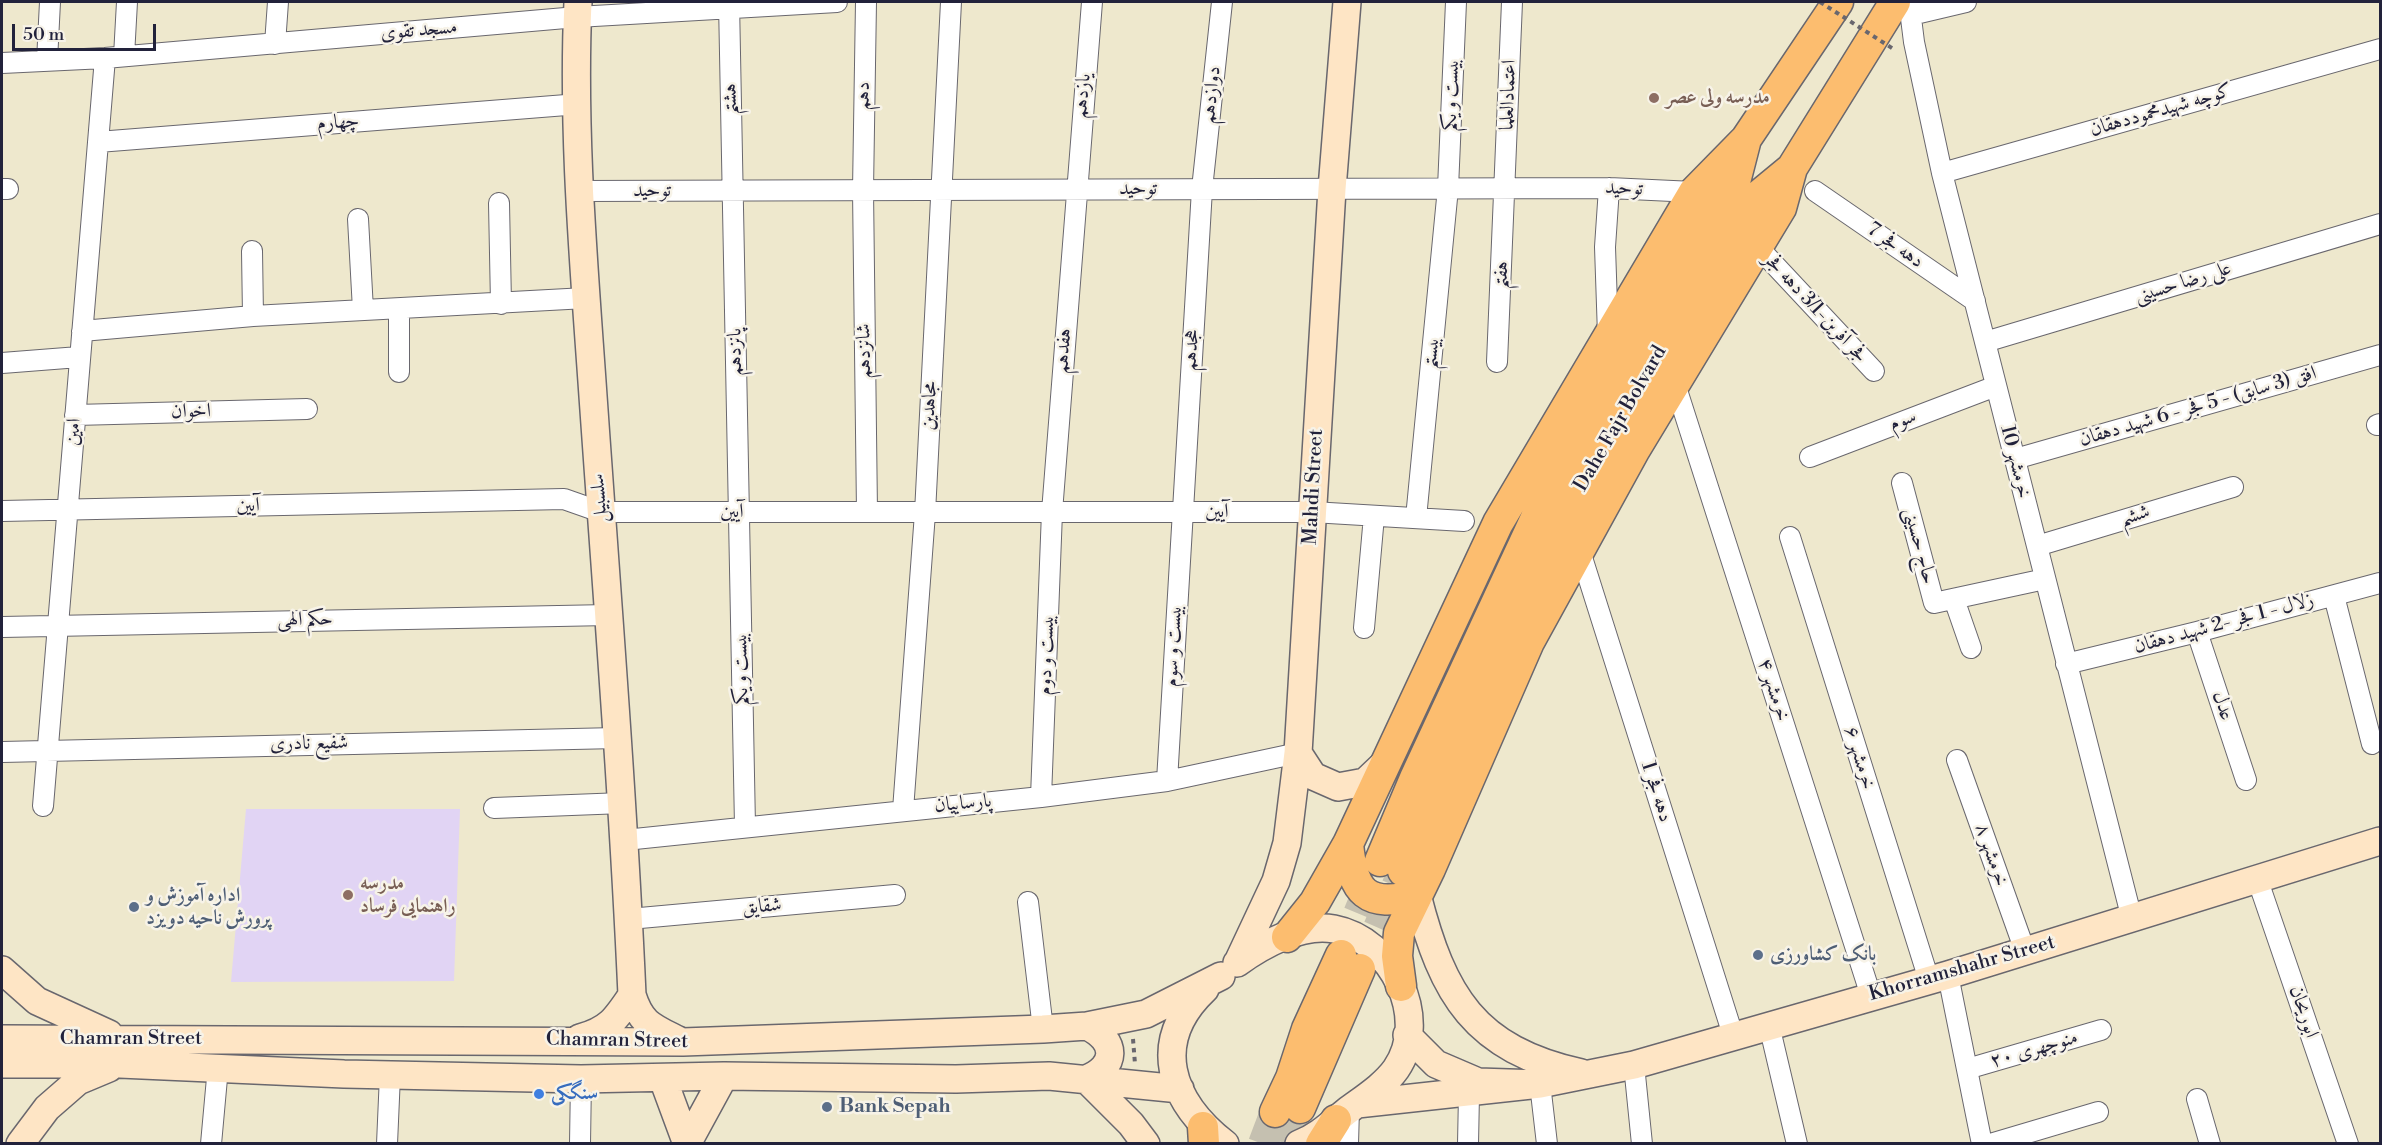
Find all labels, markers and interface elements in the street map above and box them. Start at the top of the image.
scale bar [15,12,159,50]
street label: مسجد تقوی [380,16,458,46]
text: 50 m [23,23,64,46]
street label: بیست و یکم [1439,58,1465,132]
street label: اعتمادالعلما [1496,59,1522,131]
street label: دوازدهم [1197,65,1227,125]
street label: یازدهم [1069,73,1097,119]
street label: کوچه شهیدمحموددهقان [2087,79,2235,143]
street label: دهم [852,82,876,110]
street label: هشتم [719,83,743,115]
place label: مدرسه ولی عصر [1666,86,1770,110]
marker: مدرسه ولی عصر [1647,91,1661,105]
street label: چهارم [316,110,360,136]
street label: توحید [1605,176,1643,202]
street label: توحید [1119,177,1157,201]
street label: توحید [633,179,671,203]
street label: دهه فجر 7 [1862,218,1928,274]
street label: فجر آفرین-3/1 دهه فجر [1758,248,1872,368]
street label: علی رضا حسینی [2132,257,2234,309]
street label: هفتم [1489,260,1515,290]
street label: شانزدهم [853,323,877,379]
street label: هفدهم [1050,327,1078,375]
street label: پانزدهم [724,328,748,376]
street label: هجدهم [1179,328,1205,372]
street label: بیستم [1418,336,1446,370]
street label: Dahe Fajr Bolvard [1570,342,1672,496]
street label: افق (3 سابق) - 5 فجر - 6 شهید دهقان [2077,362,2319,452]
street label: مجاهدین [917,381,943,431]
street label: اخوان [171,400,211,424]
street label: سوم [1886,405,1920,437]
street label: امین [61,418,87,446]
street label: خرمشهر 10 [1994,423,2036,501]
street label: Mahdi Street [1299,428,1329,546]
street label: سلسبیل [586,473,614,523]
street label: آیین [236,494,260,518]
street label: آیین [720,500,744,524]
street label: آیین [1205,500,1229,524]
street label: ششم [2117,500,2153,532]
street label: حاج حسینی [1897,505,1941,587]
street label: زلال - 1 فجر -2 شهید دهقان [2131,588,2317,660]
street label: بیست و سوم [1160,604,1188,688]
street label: حکم الهی [277,608,333,632]
street label: بیست و دوم [1034,614,1060,696]
street label: بیست و یکم [729,633,755,705]
street label: خرمشهر ۴ [1752,655,1794,725]
street label: عدل [2206,688,2238,724]
street label: خرمشهر ۶ [1838,723,1880,793]
street label: شفیع نادری [270,731,348,757]
street label: دهه فجر 1 [1635,759,1677,825]
street label: پارساییان [933,790,993,818]
street label: خرمشهر ۸ [1969,820,2013,890]
place label: مدرسه راهنمایی فرساد [360,872,456,919]
place label: اداره آموزش و پرورش ناحیه دو یزد [146,884,271,931]
marker: مدرسه راهنمایی فرساد [341,888,355,902]
street label: شقایق [741,893,783,921]
marker: اداره آموزش و پرورش ناحیه دو یزد [127,900,141,914]
street label: Khorramshahr Street [1866,931,2058,1007]
place label: بانک کشاورزی [1770,943,1876,967]
marker: بانک کشاورزی [1751,948,1765,962]
street label: ابوریحان [2283,983,2323,1041]
street label: منوچهری ۲۰ [1987,1026,2081,1074]
street label: Chamran Street [60,1027,202,1051]
street label: Chamran Street [546,1028,688,1054]
place label: سنگکی [551,1082,598,1106]
marker: سنگکی [532,1087,546,1101]
place label: Bank Sepah [839,1095,951,1119]
marker: Bank Sepah [820,1100,834,1114]

